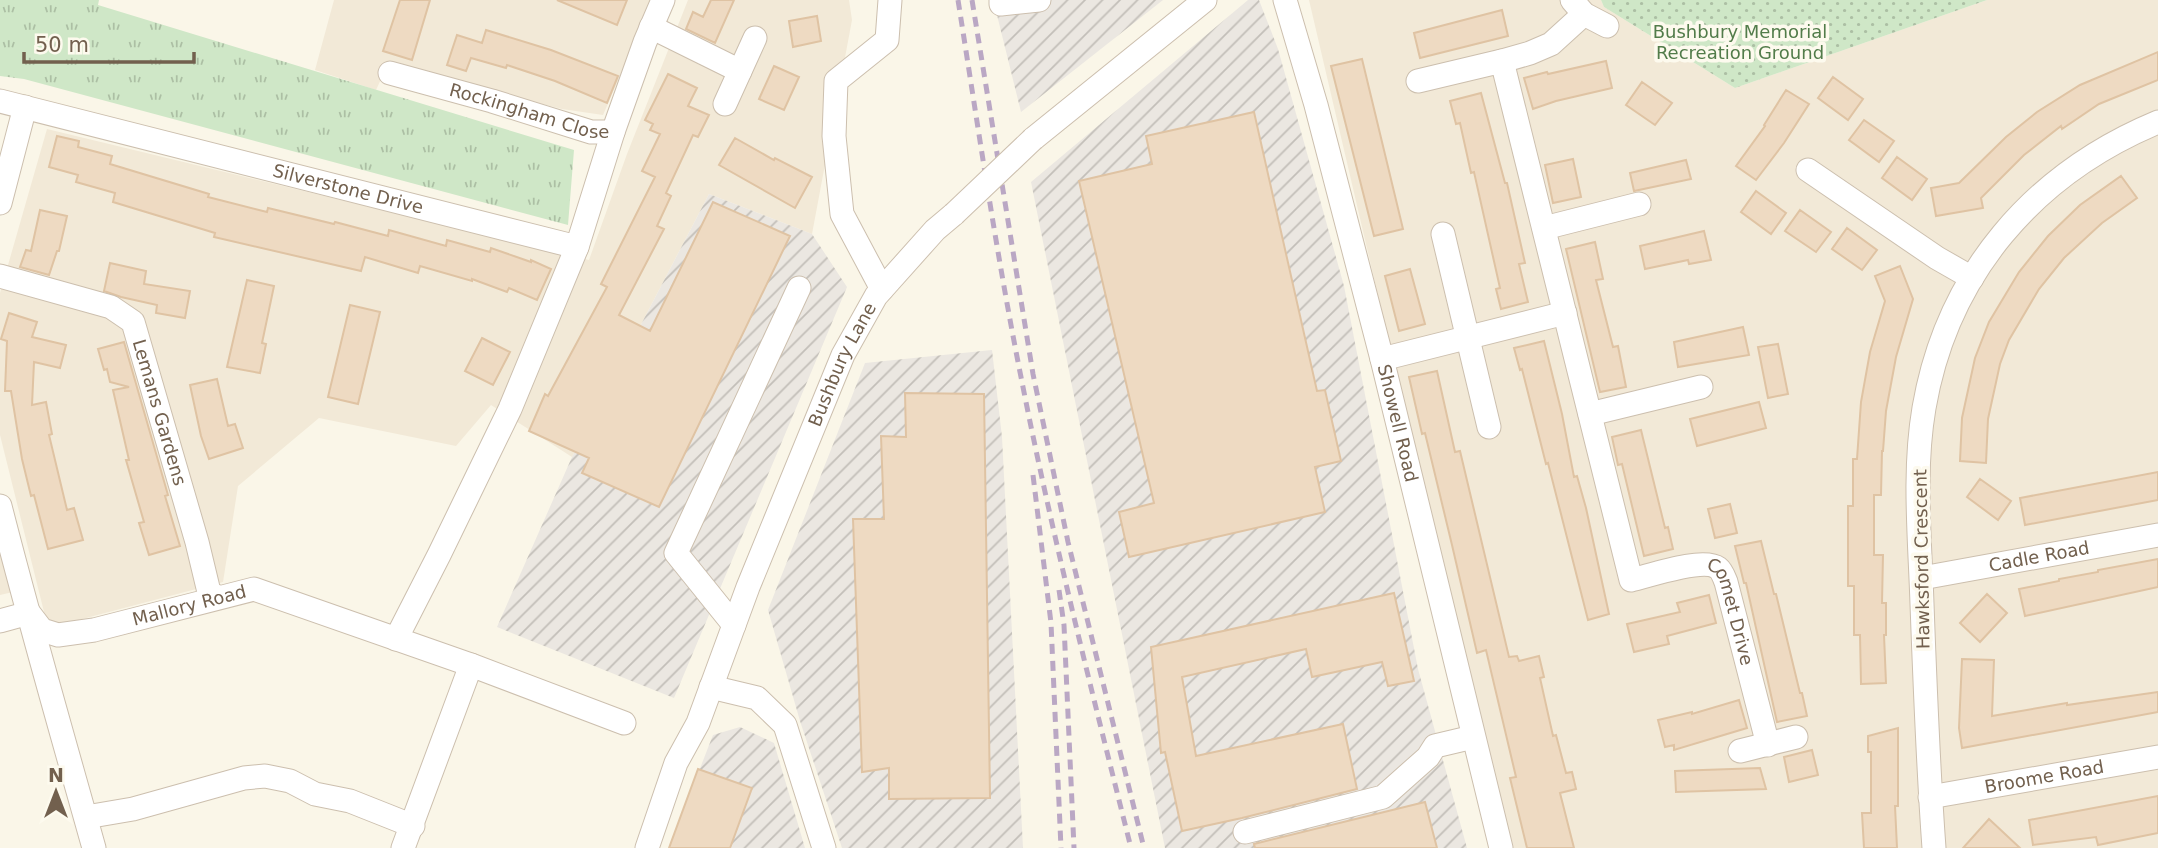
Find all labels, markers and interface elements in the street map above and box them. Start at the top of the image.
scale bar [24,21,194,65]
park label: Bushbury Memorial Recreation Ground [1653,21,1827,63]
text: 50 m [35,33,89,57]
street label: Rockingham Close [447,79,609,142]
street label: Silverstone Drive [271,159,426,218]
street label: Bushbury Lane [804,299,880,430]
street label: Lemans Gardens [129,337,191,488]
street label: Showell Road [1374,362,1423,484]
street label: Hawksford Crescent [1909,469,1934,649]
street label: Cadle Road [1987,537,2091,576]
street label: Comet Drive [1705,554,1758,667]
street label: Mallory Road [130,580,248,630]
street label: Broome Road [1983,756,2106,797]
north arrow [21,757,91,827]
text: N [48,764,64,786]

